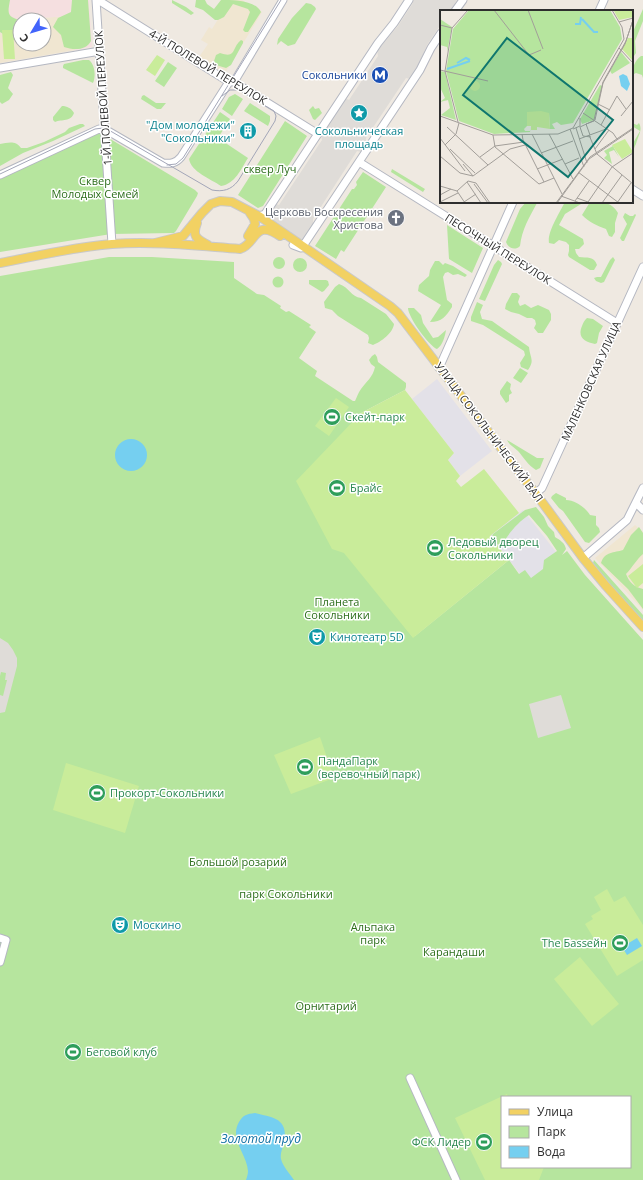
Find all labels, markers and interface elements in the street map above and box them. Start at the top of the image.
inset map [440,10,633,203]
north arrow [12,12,52,52]
street label: 4-Й ПОЛЕВОЙ ПЕРЕУЛОК [147,25,270,108]
street label: 1-Й ПОЛЕВОЙ ПЕРЕУЛОК [90,30,115,166]
text: С [16,31,32,46]
metro station icon: Сокольники [370,65,390,85]
place label: Сокольники [302,67,367,82]
place icon: Сокольническая площадь [349,103,369,123]
place label: "Дом молодежи" "Сокольники" [146,117,235,145]
building icon: "Дом молодежи" "Сокольники" [238,121,258,141]
place label: Сокольническая площадь [315,123,403,151]
park label: сквер Луч [244,161,296,176]
park label: Сквер Молодых Семей [51,173,139,201]
place label: Церковь Воскресения Христова [265,204,383,232]
church icon: Церковь Воскресения Христова [386,208,406,228]
street label: ПЕСОЧНЫЙ ПЕРЕУЛОК [442,210,554,288]
street label: МАЛЕНКОВСКАЯ УЛИЦА [557,319,624,443]
street label: УЛИЦА СОКОЛЬНИЧЕСКИЙ ВАЛ [432,359,547,505]
sports icon: Скейт-парк [322,407,342,427]
place label: Скейт-парк [345,409,405,424]
sports icon: Брайс [327,478,347,498]
place label: Брайс [350,480,382,495]
place label: Ледовый дворец Сокольники [448,534,539,562]
sports icon: Ледовый дворец Сокольники [425,538,445,558]
park label: Планета Сокольники [304,594,370,622]
theatre icon: Кинотеатр 5D [307,627,327,647]
place label: Кинотеатр 5D [330,629,404,644]
place label: ПандаПарк (веревочный парк) [318,753,420,781]
sports icon: ПандаПарк (веревочный парк) [295,757,315,777]
sports icon: Прокорт-Сокольники [87,783,107,803]
place label: Прокорт-Сокольники [110,785,224,800]
park label: Большой розарий [189,854,287,869]
park label: парк Сокольники [239,886,333,901]
theatre icon: Москино [110,915,130,935]
place label: Москино [133,917,181,932]
park label: Альпака парк [351,919,395,947]
sports icon: The Баssейн [610,933,630,953]
place label: The Баssейн [542,935,607,950]
park label: Карандаши [423,944,485,959]
park label: Орнитарий [295,998,357,1013]
sports icon: Беговой клуб [63,1042,83,1062]
place label: Беговой клуб [86,1044,157,1059]
legend [501,1096,631,1168]
text: Улица [537,1103,573,1120]
text: Парк [537,1123,567,1140]
water label: Золотой пруд [220,1130,301,1147]
sports icon: ФСК Лидер [474,1132,494,1152]
place label: ФСК Лидер [412,1134,471,1149]
text: Вода [537,1143,566,1160]

